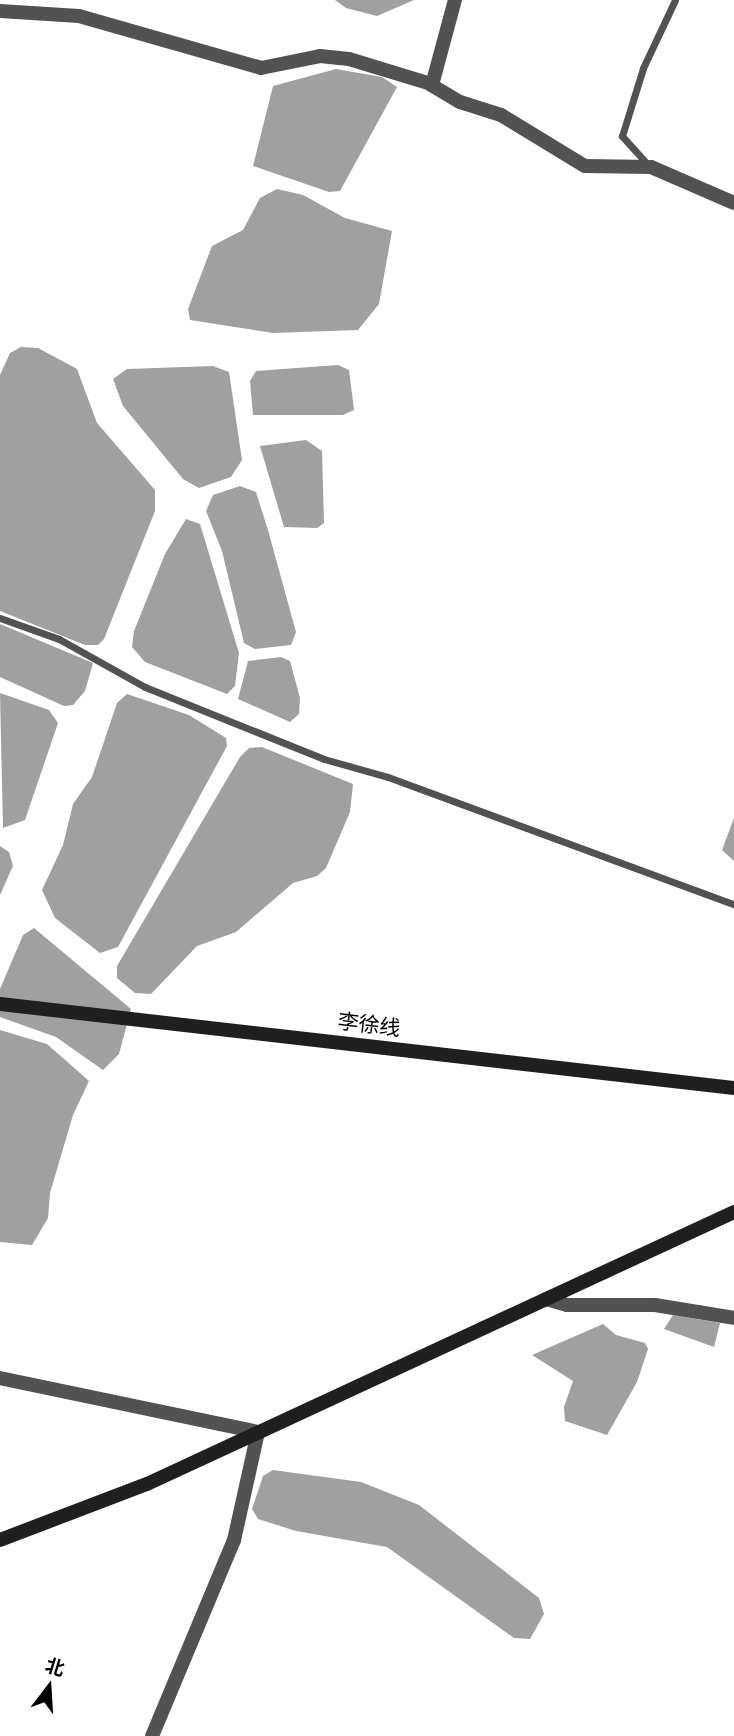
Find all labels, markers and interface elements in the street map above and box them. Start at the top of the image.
street label: 李徐线 [336,1009,402,1041]
north arrow [14,1652,84,1722]
text: 北 [43,1653,68,1681]

